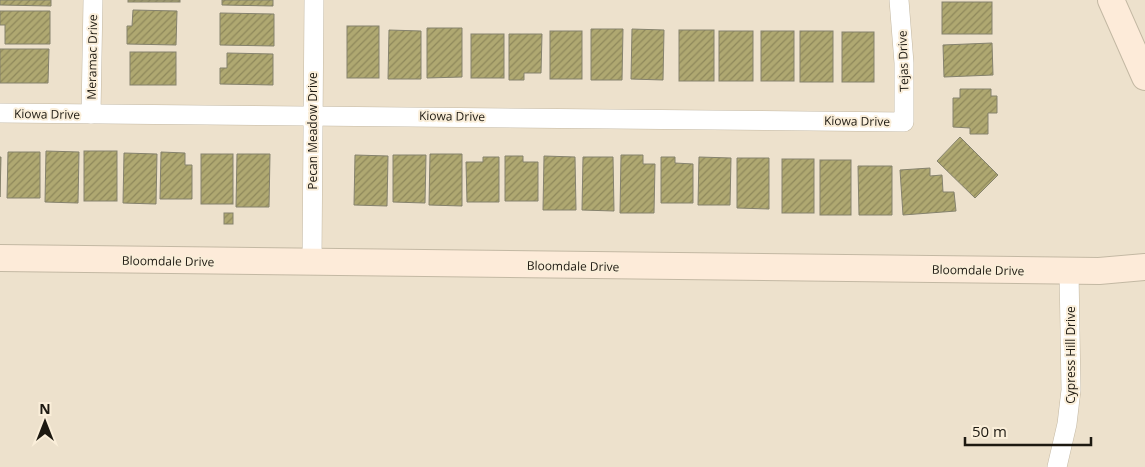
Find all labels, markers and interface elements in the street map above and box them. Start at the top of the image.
street label: Meramac Drive [83,14,101,100]
street label: Tejas Drive [893,30,913,92]
street label: Pecan Meadow Drive [304,72,321,190]
street label: Kiowa Drive [14,105,80,123]
street label: Kiowa Drive [419,107,485,125]
street label: Kiowa Drive [824,112,890,130]
street label: Bloomdale Drive [122,252,215,270]
street label: Bloomdale Drive [527,257,620,275]
street label: Bloomdale Drive [932,261,1025,279]
street label: Cypress Hill Drive [1062,306,1079,404]
north arrow [20,397,70,447]
text: N [39,399,51,418]
scale bar [965,414,1091,446]
text: 50 m [972,421,1007,441]

